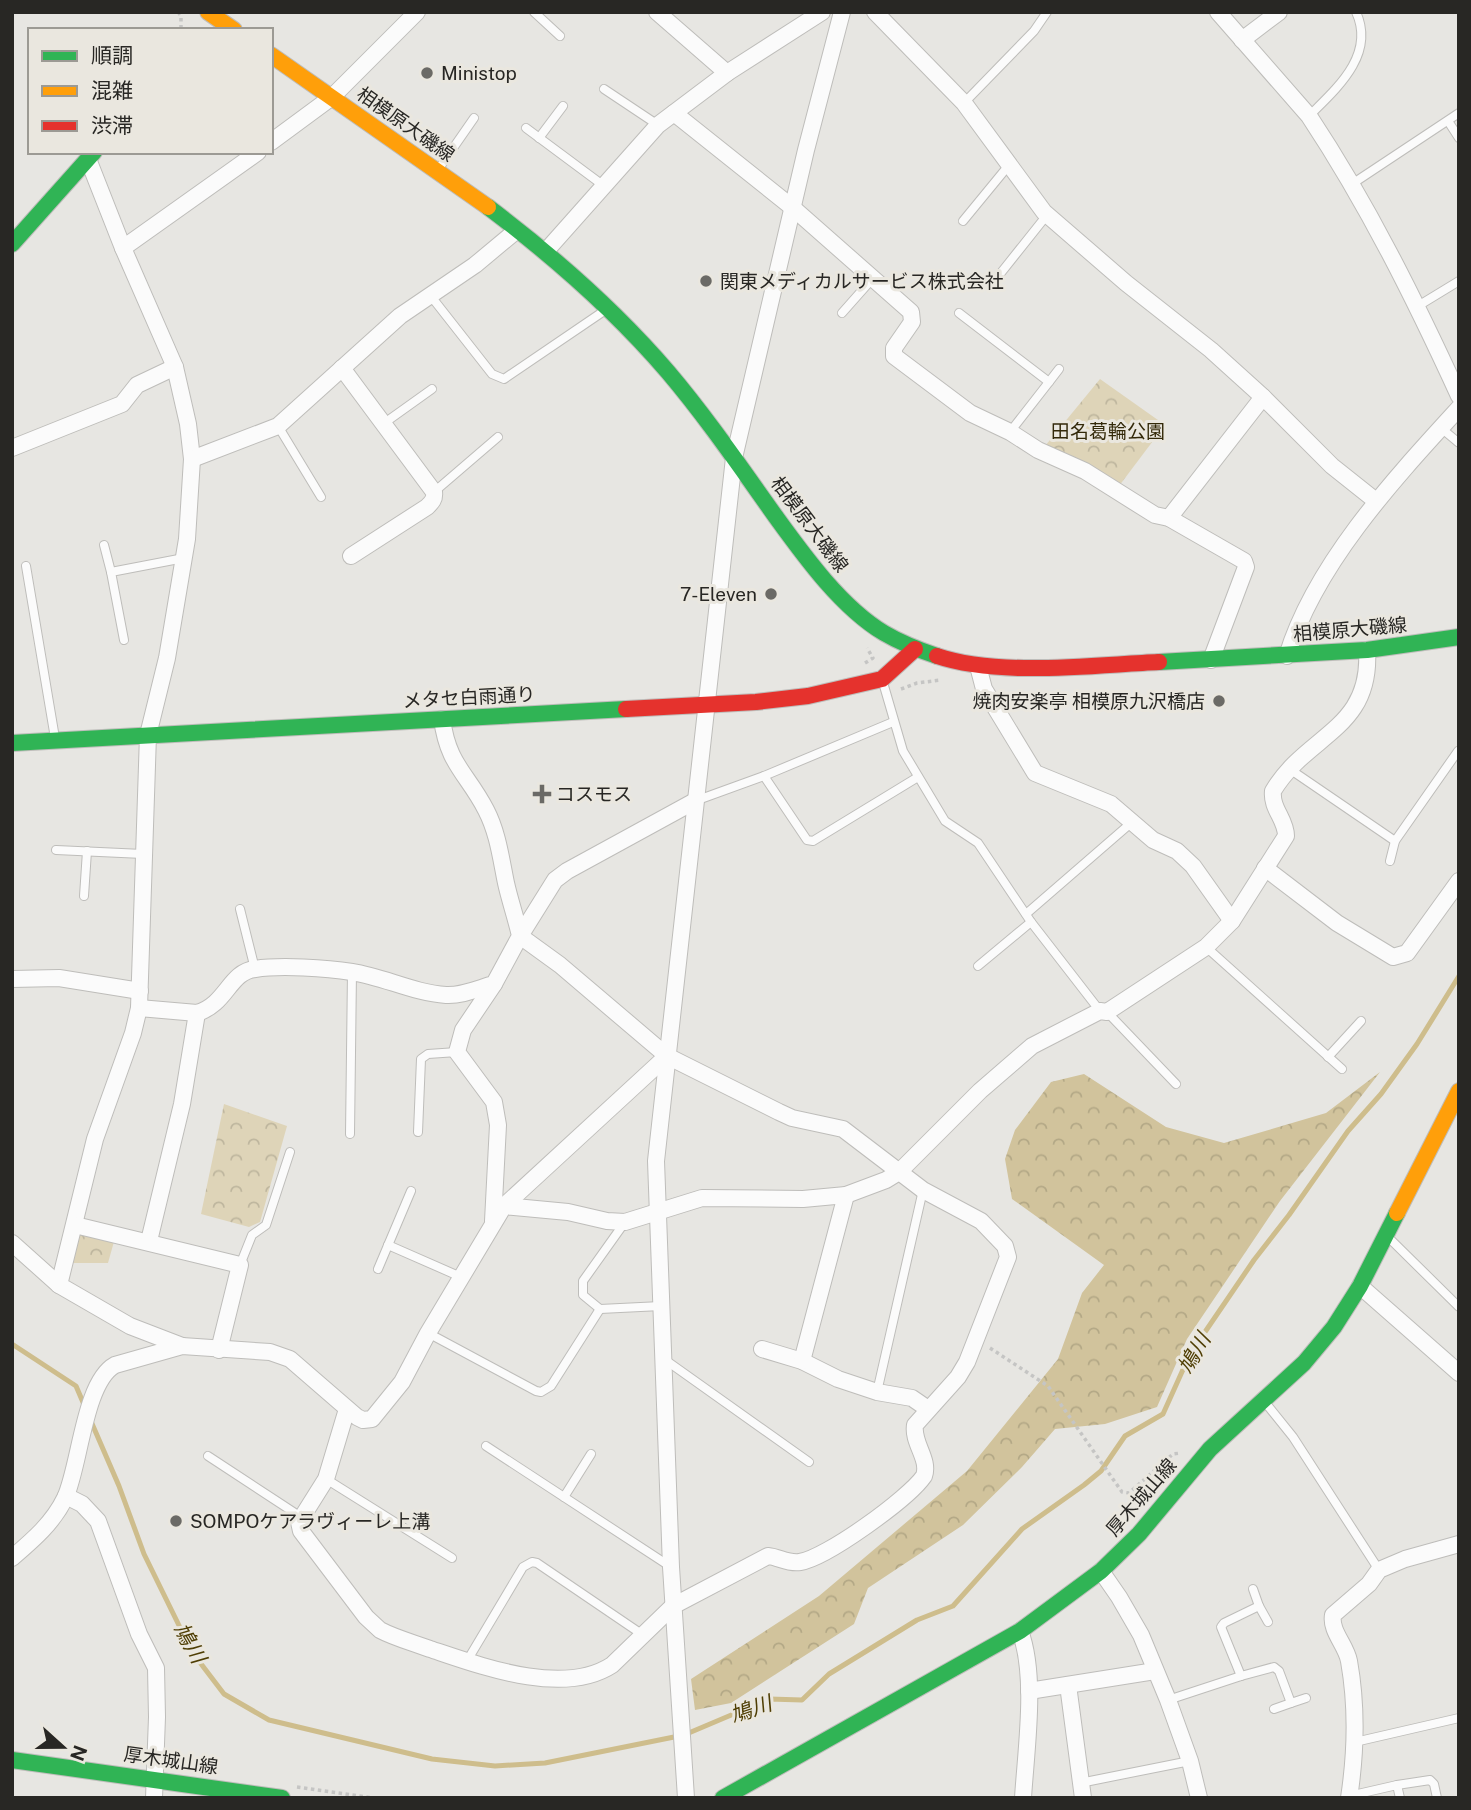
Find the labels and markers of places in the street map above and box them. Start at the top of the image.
place label: Ministop [441,62,517,84]
marker: Ministop [419,65,435,81]
place label: 関東メディカルサービス株式会社 [720,270,1004,292]
marker: 関東メディカルサービス株式会社 [698,273,714,289]
place label: 7-Eleven [680,583,757,605]
marker: 7-Eleven [763,586,779,602]
place label: 焼肉安楽亭 相模原九沢橋店 [972,690,1205,712]
marker: 焼肉安楽亭 相模原九沢橋店 [1211,693,1227,709]
place label: コスモス [556,783,632,805]
marker: コスモス [534,786,550,802]
place label: SOMPOケアラヴィーレ上溝 [190,1510,430,1532]
marker: SOMPOケアラヴィーレ上溝 [168,1513,184,1529]

